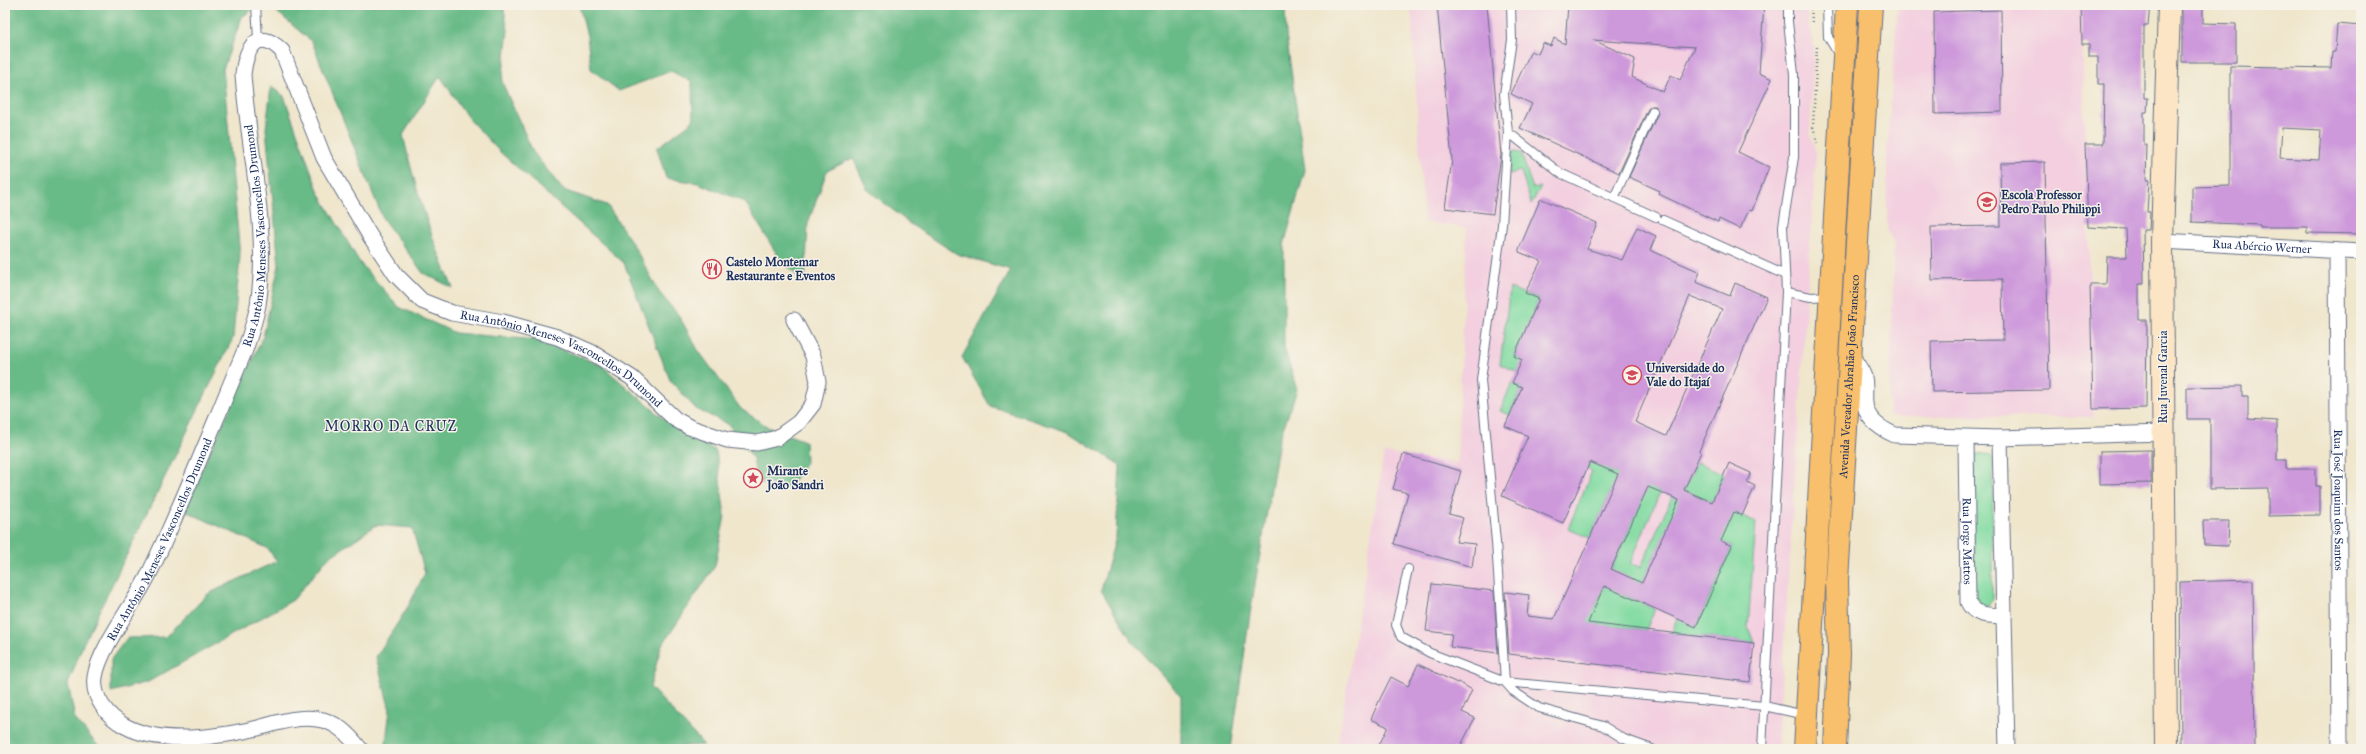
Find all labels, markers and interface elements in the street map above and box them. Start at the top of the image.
street label: Rua Antônio Meneses Vasconcellos Drumond [240,124,269,349]
place label: Escola Professor Pedro Paulo Philippi [2001,188,2101,217]
school or university icon: Escola Professor Pedro Paulo Philippi [1976,191,1998,213]
street label: Rua Abércio Werner [2212,237,2312,256]
place label: Castelo Montemar Restaurante e Eventos [726,255,836,283]
restaurant icon: Castelo Montemar Restaurante e Eventos [701,258,723,280]
street label: Avenida Vereador Abrahão João Francisco [1836,274,1862,480]
street label: Rua Antônio Meneses Vasconcellos Drumond [459,308,665,410]
street label: Rua Juvenal Garcia [2156,330,2171,424]
place label: Universidade do Vale do Itajaí [1645,361,1724,390]
school or university icon: Universidade do Vale do Itajaí [1621,364,1643,386]
district label: MORRO DA CRUZ [325,418,457,435]
street label: Rua José Joaquim dos Santos [2330,429,2346,571]
street label: Rua Antônio Meneses Vasconcellos Drumond [104,436,215,643]
place label: Mirante João Sandri [765,464,825,493]
place icon: Mirante João Sandri [742,467,764,489]
street label: Rua Jorge Mattos [1959,497,1975,585]

